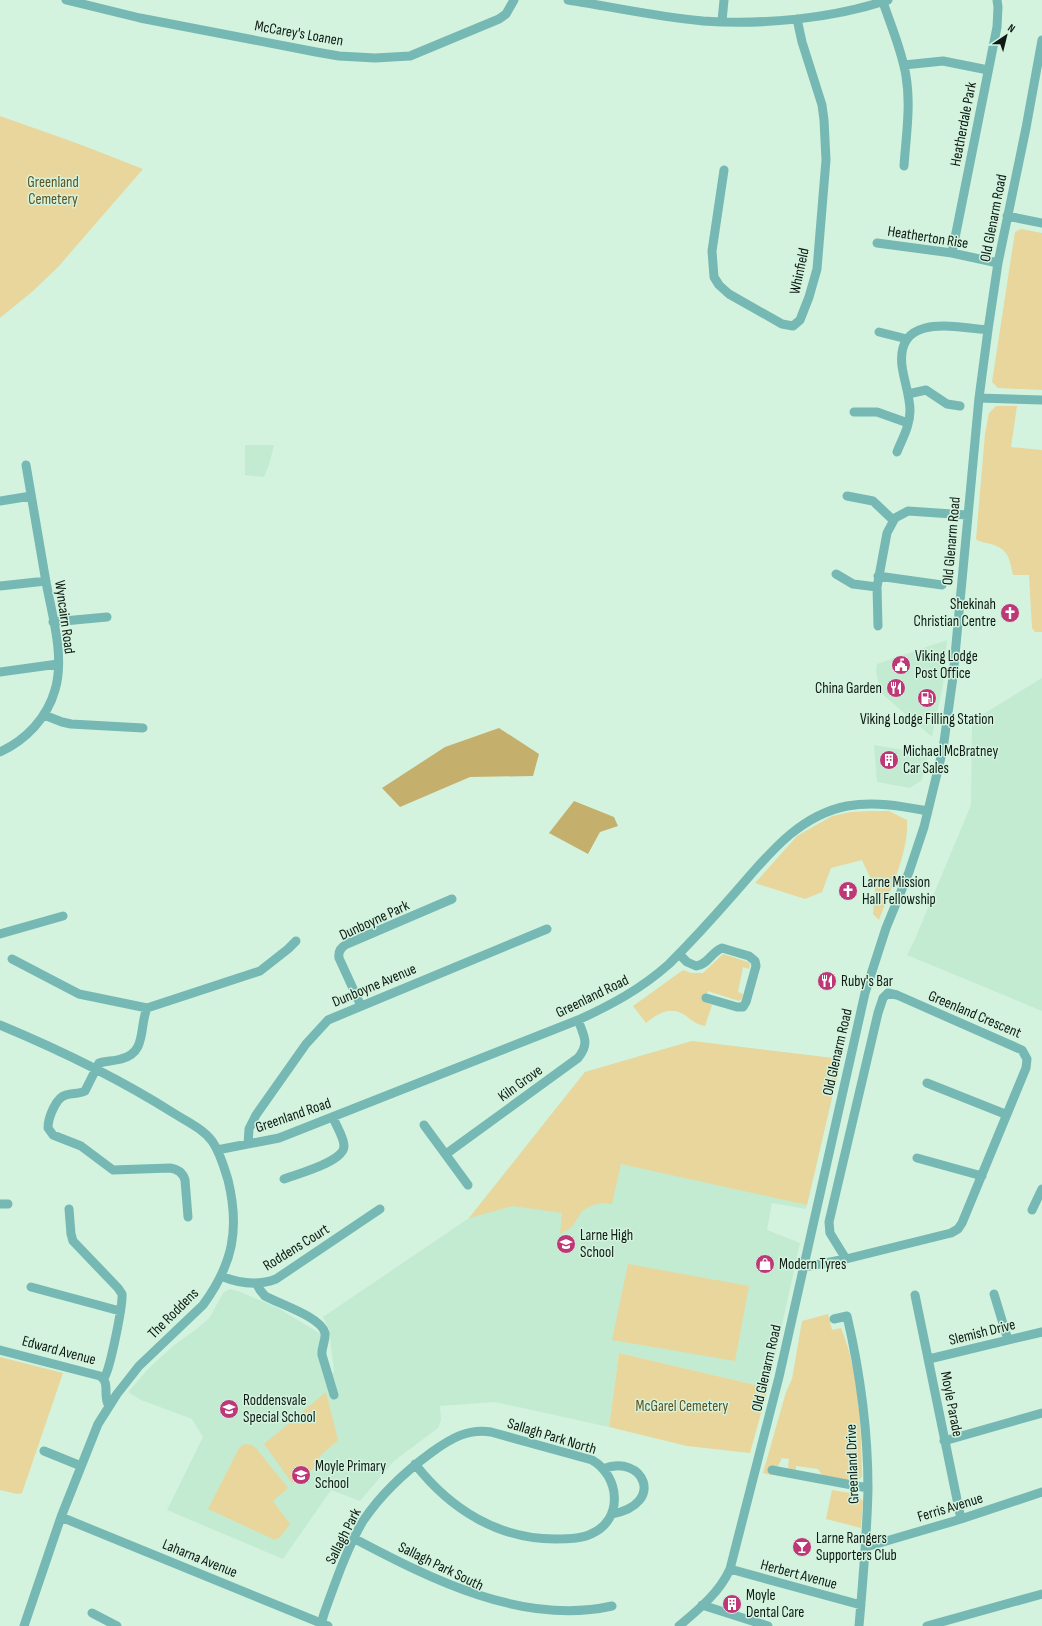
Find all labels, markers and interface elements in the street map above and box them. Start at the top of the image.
street label: McCarey's Loanen [253,16,345,51]
north arrow [986,16,1026,56]
text: N [1005,21,1018,35]
street label: Heatherdale Park [946,80,981,168]
park label: Greenland Cemetery [27,173,79,209]
street label: Old Glenarm Road [976,173,1011,263]
street label: Heatherton Rise [886,222,970,253]
street label: Whinfield [785,246,814,296]
street label: Old Glenarm Road [938,496,965,586]
street label: Wyncairn Road [50,579,79,655]
place label: Shekinah Christian Centre [914,595,996,631]
church icon: Shekinah Christian Centre [999,602,1021,624]
place label: Viking Lodge Post Office [915,647,978,683]
public building icon: Viking Lodge Post Office [890,654,912,676]
restaurant icon: China Garden [885,677,907,699]
place label: China Garden [815,679,882,698]
fuel station icon: Viking Lodge Filling Station [916,687,938,709]
place label: Viking Lodge Filling Station [860,710,994,729]
place label: Michael McBratney Car Sales [903,742,998,778]
building icon: Michael McBratney Car Sales [878,749,900,771]
place label: Larne Mission Hall Fellowship [862,873,936,909]
church icon: Larne Mission Hall Fellowship [837,880,859,902]
street label: Dunboyne Park [336,896,412,945]
street label: Dunboyne Avenue [329,959,419,1012]
restaurant icon: Ruby's Bar [816,970,838,992]
street label: Greenland Road [553,971,632,1022]
place label: Ruby's Bar [841,972,894,991]
street label: Greenland Crescent [925,986,1025,1043]
street label: Old Glenarm Road [818,1007,857,1097]
street label: Kiln Grove [494,1061,546,1106]
street label: Greenland Road [253,1094,333,1137]
street label: Roddens Court [260,1219,333,1275]
place label: Larne High School [580,1226,633,1262]
school or university icon: Larne High School [555,1233,577,1255]
shop icon: Modern Tyres [754,1253,776,1275]
place label: Modern Tyres [779,1255,846,1274]
street label: The Roddens [144,1284,203,1343]
street label: Slemish Drive [947,1315,1017,1350]
street label: Old Glenarm Road [747,1323,786,1413]
street label: Edward Avenue [20,1332,98,1369]
street label: Moyle Parade [936,1370,967,1438]
place label: Roddensvale Special School [243,1391,315,1427]
park label: McGarel Cemetery [636,1397,729,1416]
school or university icon: Roddensvale Special School [218,1398,240,1420]
street label: Sallagh Park North [505,1414,599,1459]
street label: Greenland Drive [842,1424,863,1504]
place label: Moyle Primary School [315,1457,386,1493]
school or university icon: Moyle Primary School [290,1464,312,1486]
street label: Ferris Avenue [915,1489,985,1526]
street label: Sallagh Park [321,1505,366,1567]
place label: Larne Rangers Supporters Club [816,1529,897,1565]
street label: Laharna Avenue [160,1535,240,1582]
bar icon: Larne Rangers Supporters Club [791,1536,813,1558]
street label: Sallagh Park South [395,1538,487,1595]
street label: Herbert Avenue [759,1555,839,1594]
place label: Moyle Dental Care [746,1586,804,1622]
building icon: Moyle Dental Care [721,1593,743,1615]

